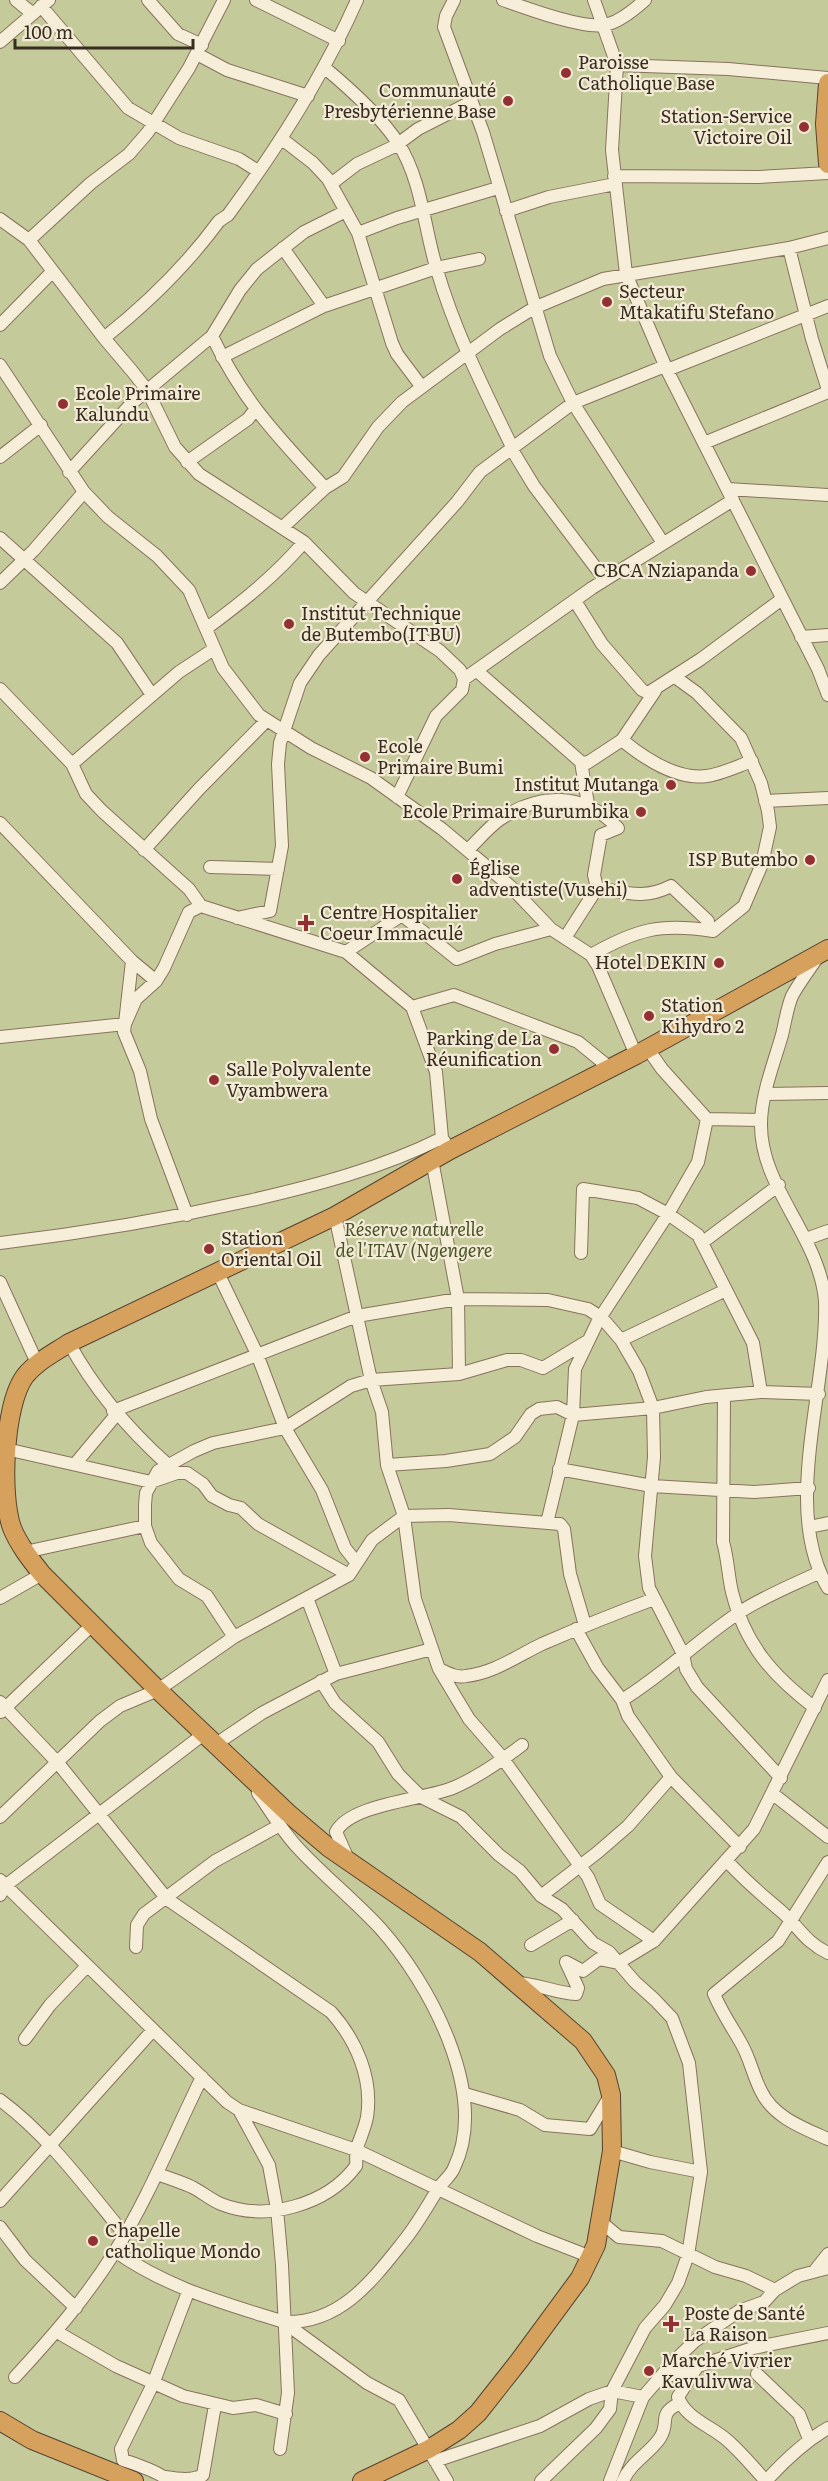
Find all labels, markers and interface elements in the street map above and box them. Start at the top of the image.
scale bar [15,12,194,50]
text: 100 m [24,18,73,45]
place label: Paroisse Catholique Base [578,48,715,96]
marker: Paroisse Catholique Base [559,66,573,80]
place label: Communauté Presbytérienne Base [324,76,496,124]
marker: Communauté Presbytérienne Base [501,94,515,108]
place label: Station-Service Victoire Oil [660,102,792,150]
marker: Station-Service Victoire Oil [797,120,811,134]
place label: Secteur Mtakatifu Stefano [619,277,774,325]
marker: Secteur Mtakatifu Stefano [600,295,614,309]
place label: Ecole Primaire Kalundu [75,379,201,427]
marker: Ecole Primaire Kalundu [56,397,70,411]
place label: CBCA Nziapanda [594,556,739,583]
marker: CBCA Nziapanda [744,564,758,578]
place label: Institut Technique de Butembo(ITBU) [301,599,461,647]
marker: Institut Technique de Butembo(ITBU) [282,617,296,631]
place label: Ecole Primaire Bumi [377,732,504,780]
marker: Ecole Primaire Bumi [358,750,372,764]
place label: Institut Mutanga [514,770,659,797]
marker: Institut Mutanga [664,778,678,792]
place label: Ecole Primaire Burumbika [402,797,629,824]
marker: Ecole Primaire Burumbika [634,805,648,819]
place label: ISP Butembo [688,845,798,872]
marker: ISP Butembo [803,853,817,867]
place label: Église adventiste(Vusehi) [469,854,628,902]
marker: Église adventiste(Vusehi) [450,872,464,886]
place label: Centre Hospitalier Coeur Immaculé [320,898,478,946]
marker: Centre Hospitalier Coeur Immaculé [297,914,315,932]
place label: Hotel DEKIN [595,948,707,975]
marker: Hotel DEKIN [712,956,726,970]
place label: Station Kihydro 2 [661,991,744,1039]
marker: Station Kihydro 2 [642,1009,656,1023]
place label: Parking de La Réunification [426,1024,542,1072]
marker: Parking de La Réunification [547,1042,561,1056]
place label: Salle Polyvalente Vyambwera [226,1055,371,1103]
marker: Salle Polyvalente Vyambwera [207,1073,221,1087]
park label: Réserve naturelle de l'ITAV (Ngengere [336,1215,492,1263]
place label: Station Oriental Oil [221,1224,322,1272]
marker: Station Oriental Oil [202,1242,216,1256]
place label: Chapelle catholique Mondo [105,2216,261,2264]
marker: Chapelle catholique Mondo [86,2234,100,2248]
place label: Poste de Santé La Raison [684,2299,805,2347]
marker: Poste de Santé La Raison [662,2315,680,2333]
place label: Marché Vivrier Kavulivwa [661,2346,792,2394]
marker: Marché Vivrier Kavulivwa [642,2364,656,2378]

